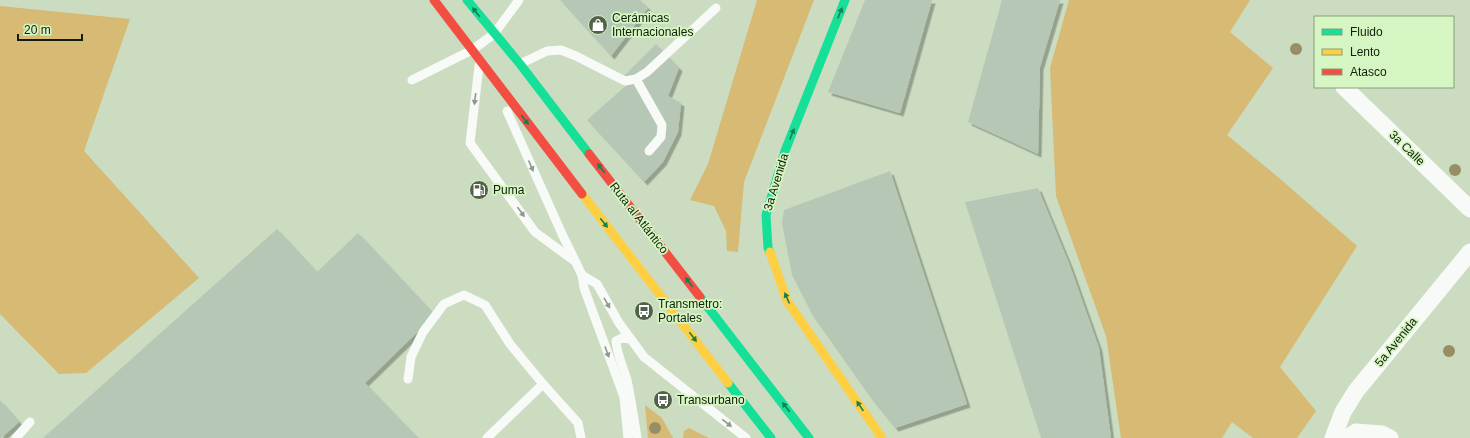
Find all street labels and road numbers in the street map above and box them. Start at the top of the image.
street label: 3a Calle [1386,128,1428,169]
street label: 3a Avenida [761,151,791,212]
street label: Ruta al Atlántico [607,180,671,257]
street label: 5a Avenida [1372,314,1420,369]

